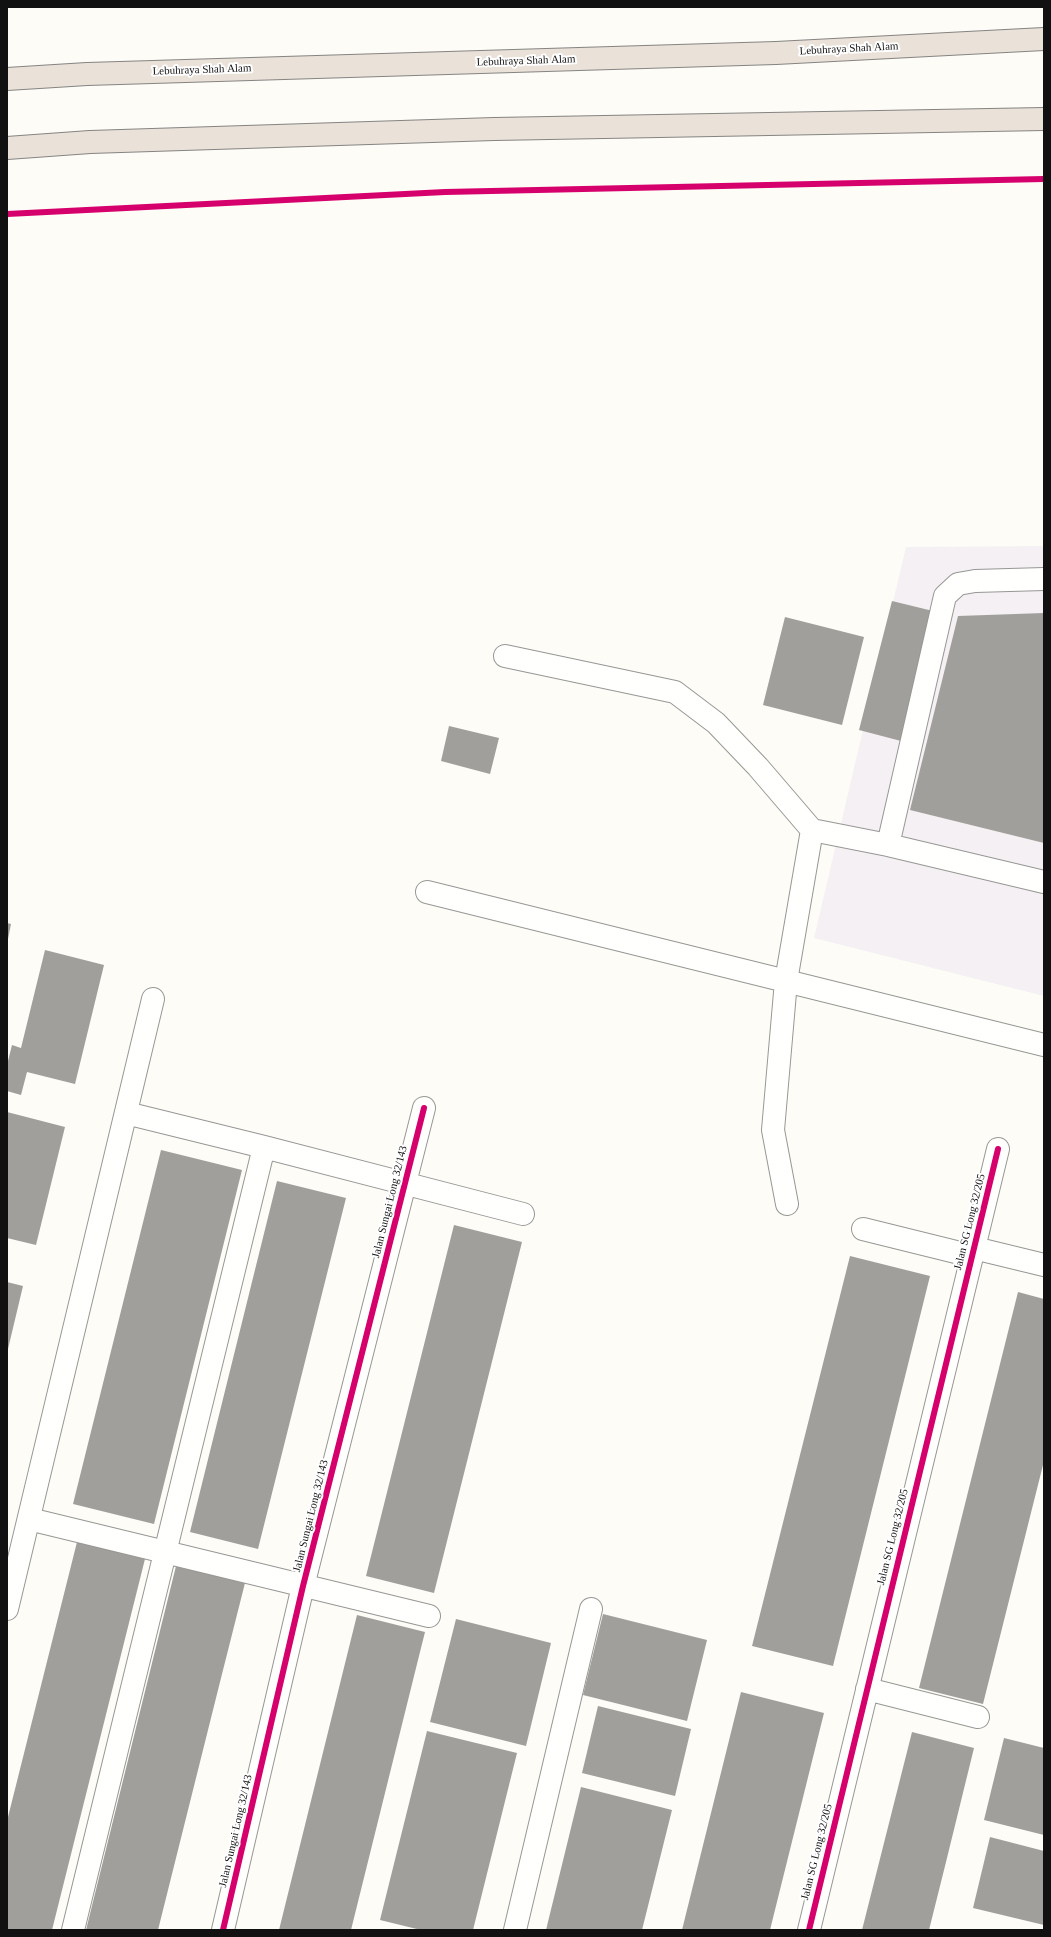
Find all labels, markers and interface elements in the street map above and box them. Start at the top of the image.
street label: Lebuhraya Shah Alam [799,40,899,58]
street label: Lebuhraya Shah Alam [476,53,576,69]
street label: Lebuhraya Shah Alam [152,62,252,78]
street label: Jalan Sungai Long 32/143 [370,1145,410,1259]
street label: Jalan SG Long 32/205 [952,1173,988,1271]
street label: Jalan Sungai Long 32/143 [291,1459,331,1573]
street label: Jalan SG Long 32/205 [875,1488,911,1586]
street label: Jalan Sungai Long 32/143 [217,1773,255,1889]
street label: Jalan SG Long 32/205 [799,1803,835,1901]

